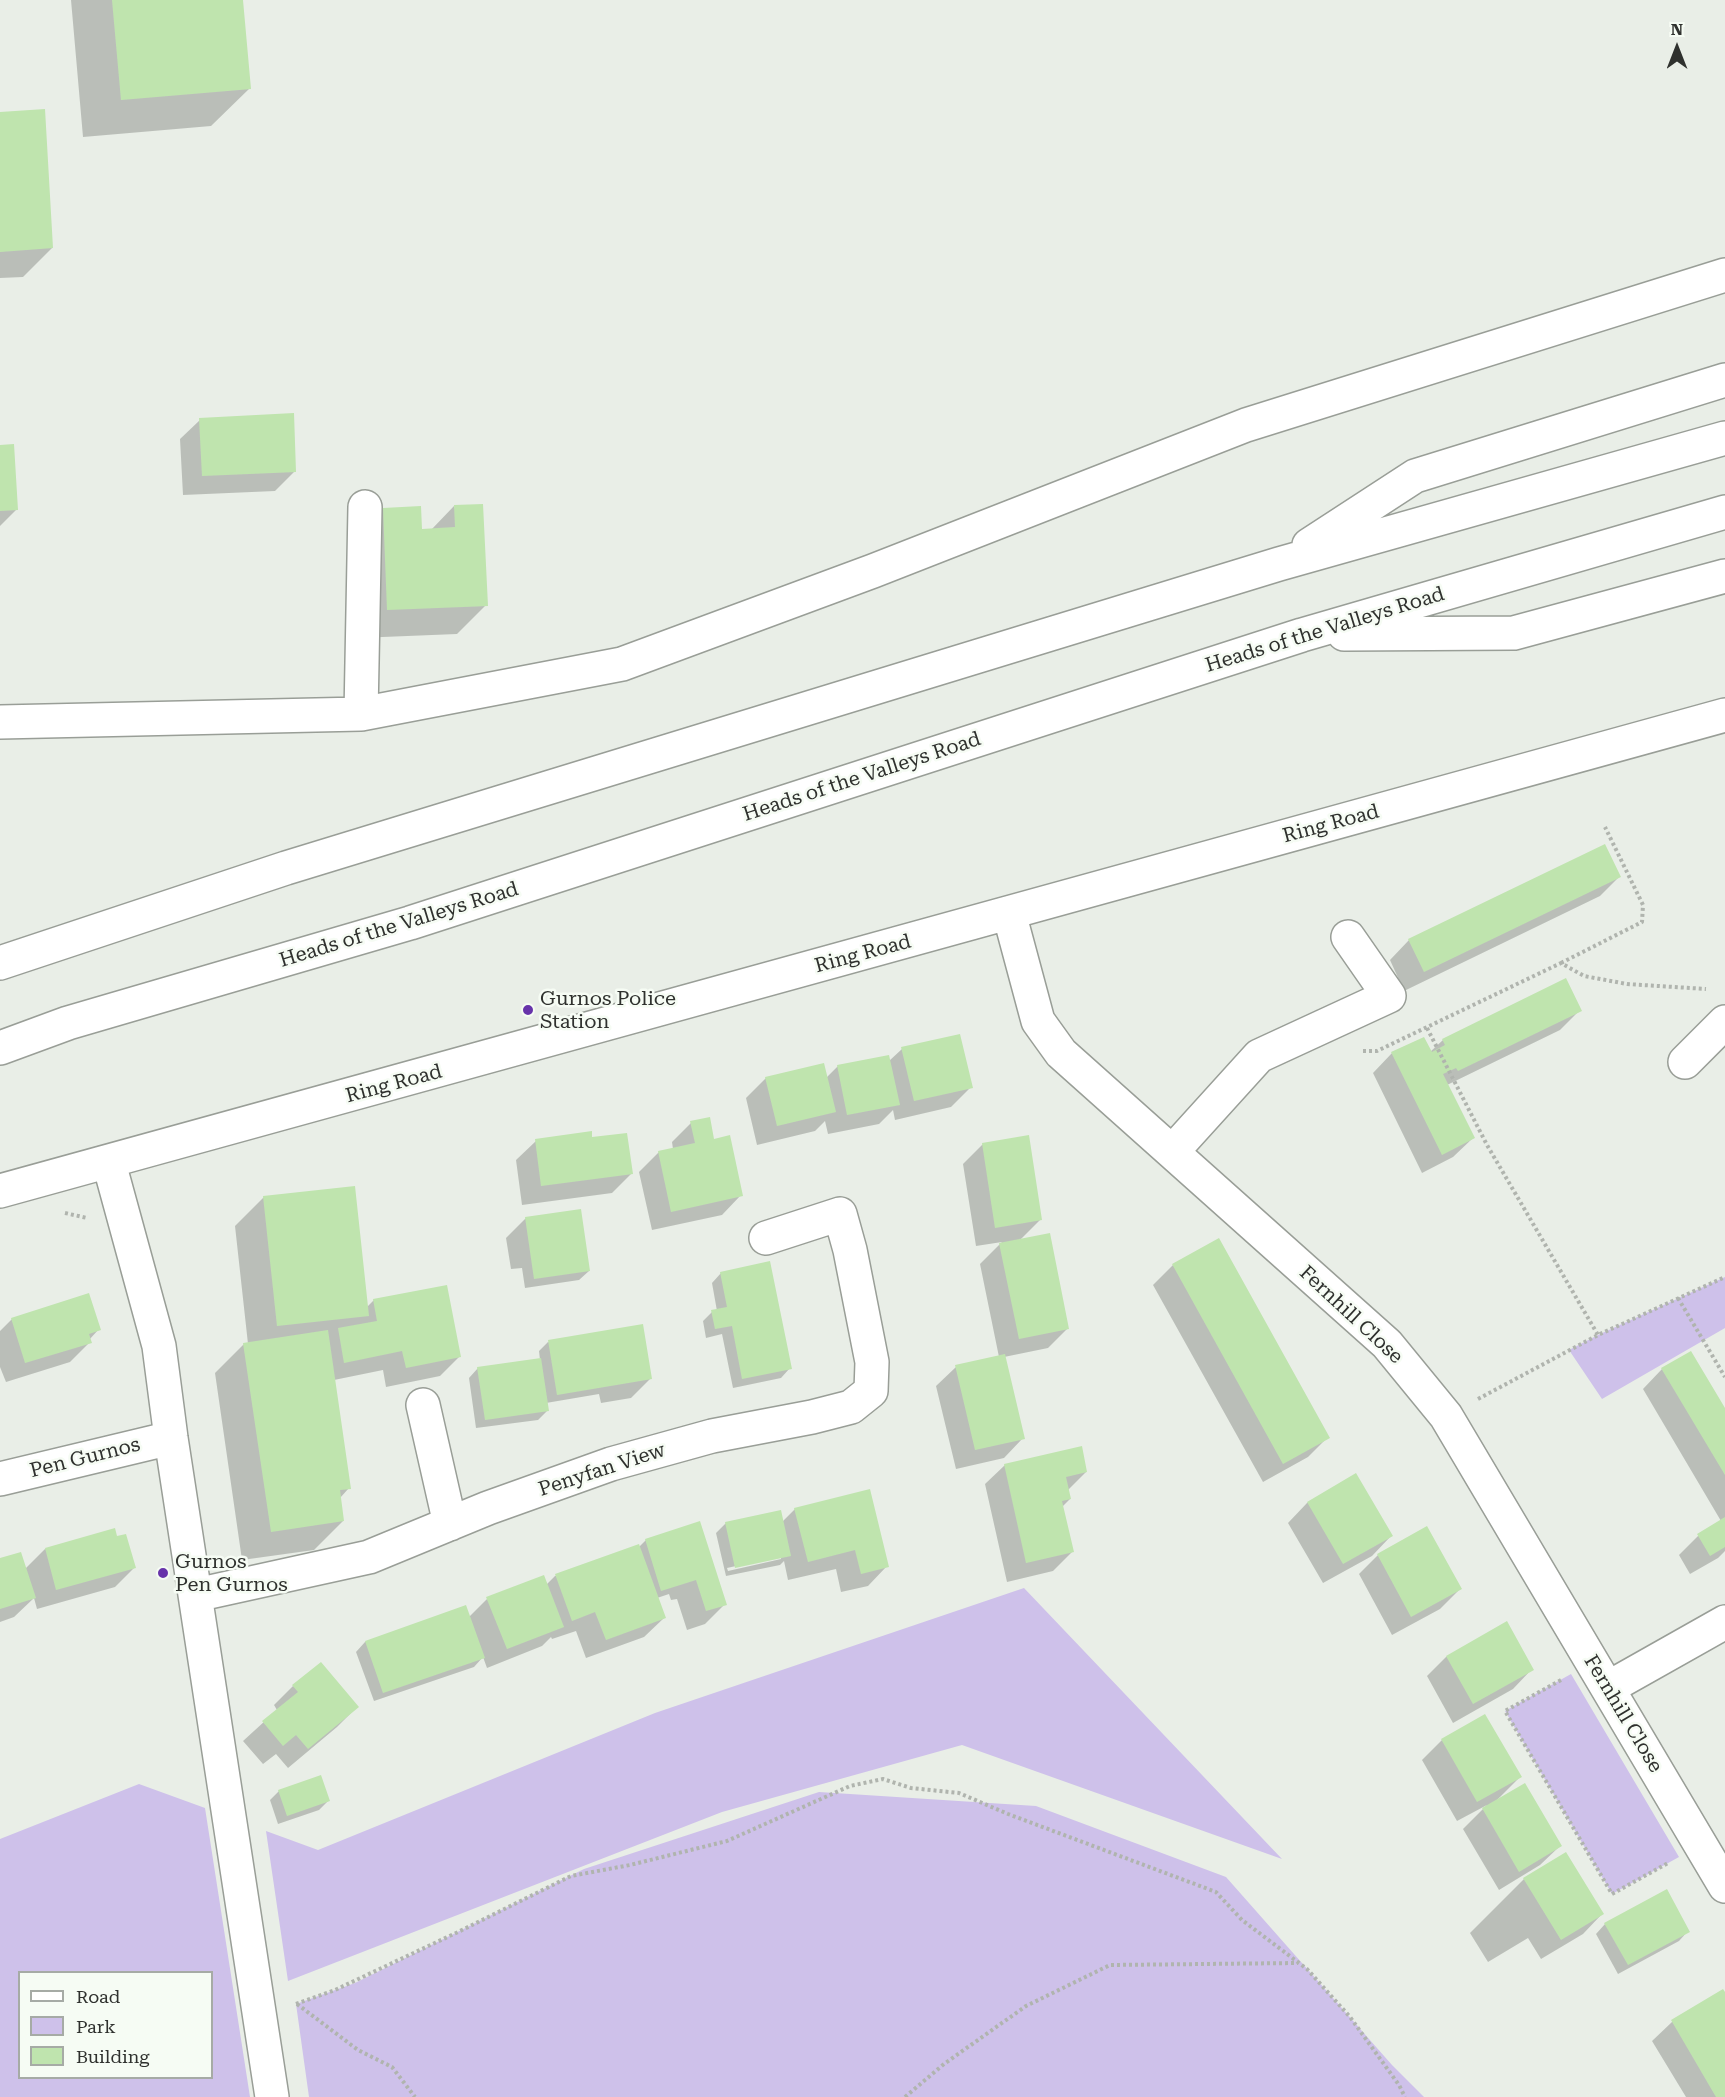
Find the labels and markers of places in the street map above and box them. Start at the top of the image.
place label: Gurnos Police Station [540,987,676,1034]
marker: Gurnos Police Station [521,1003,535,1017]
place label: Gurnos Pen Gurnos [175,1550,288,1597]
marker: Gurnos Pen Gurnos [156,1566,170,1580]

